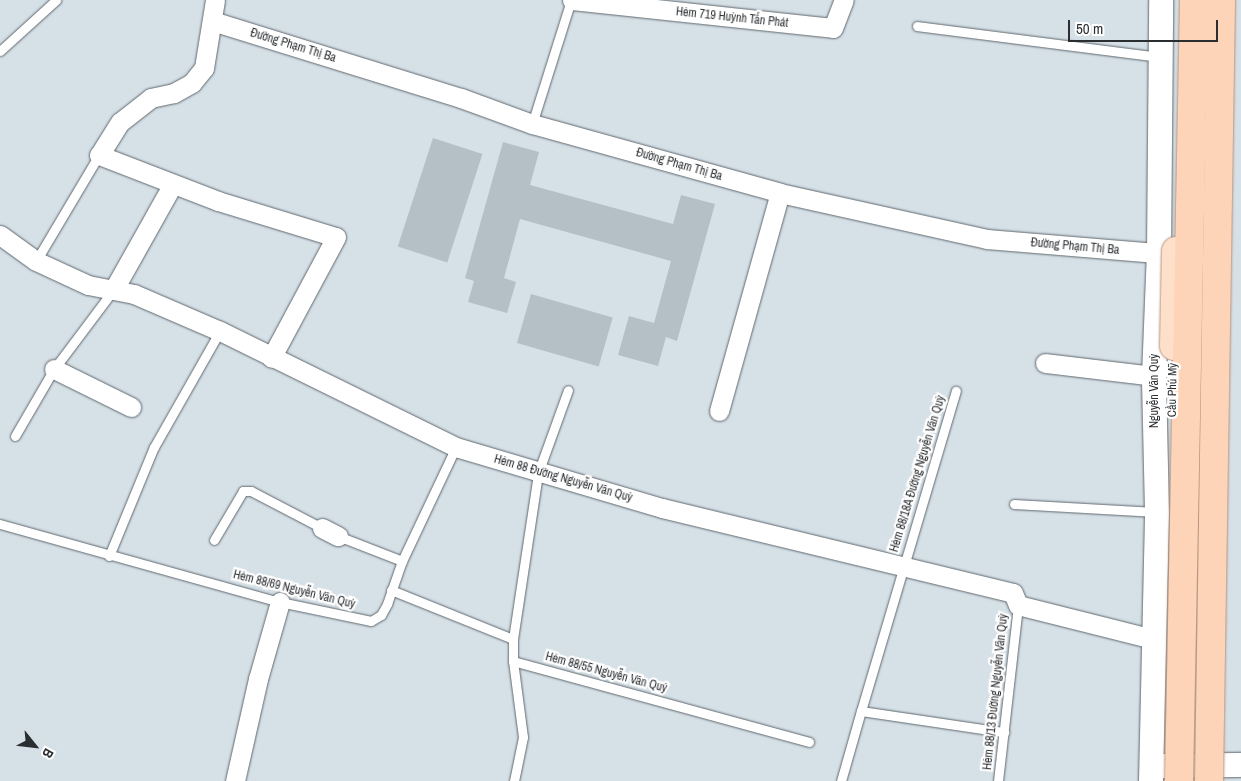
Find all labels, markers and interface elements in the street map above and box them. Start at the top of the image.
street label: Hẻm 719 Huỳnh Tấn Phát [675,5,789,31]
scale bar [1071,10,1221,42]
text: 50 m [1076,18,1103,39]
street label: Đường Phạm Thị Ba [248,26,338,66]
street label: Đường Phạm Thị Ba [634,146,724,184]
street label: Đường Phạm Thị Ba [1030,236,1120,258]
street label: Nguyễn Văn Quỳ [1148,354,1162,428]
street label: Cầu Phú Mỹ [1165,363,1181,417]
street label: Hẻm 88/18A Đường Nguyễn Văn Quỳ [887,394,949,554]
street label: Hẻm 88 Đường Nguyễn Văn Quỳ [492,452,634,506]
street label: Hẻm 88/69 Nguyễn Văn Quỳ [232,568,356,612]
street label: Hẻm 88/13 Đường Nguyễn Văn Quỳ [981,613,1011,771]
street label: Hẻm 88/55 Nguyễn Văn Quý [544,650,668,696]
north arrow [10,721,60,771]
text: B [38,745,58,761]

